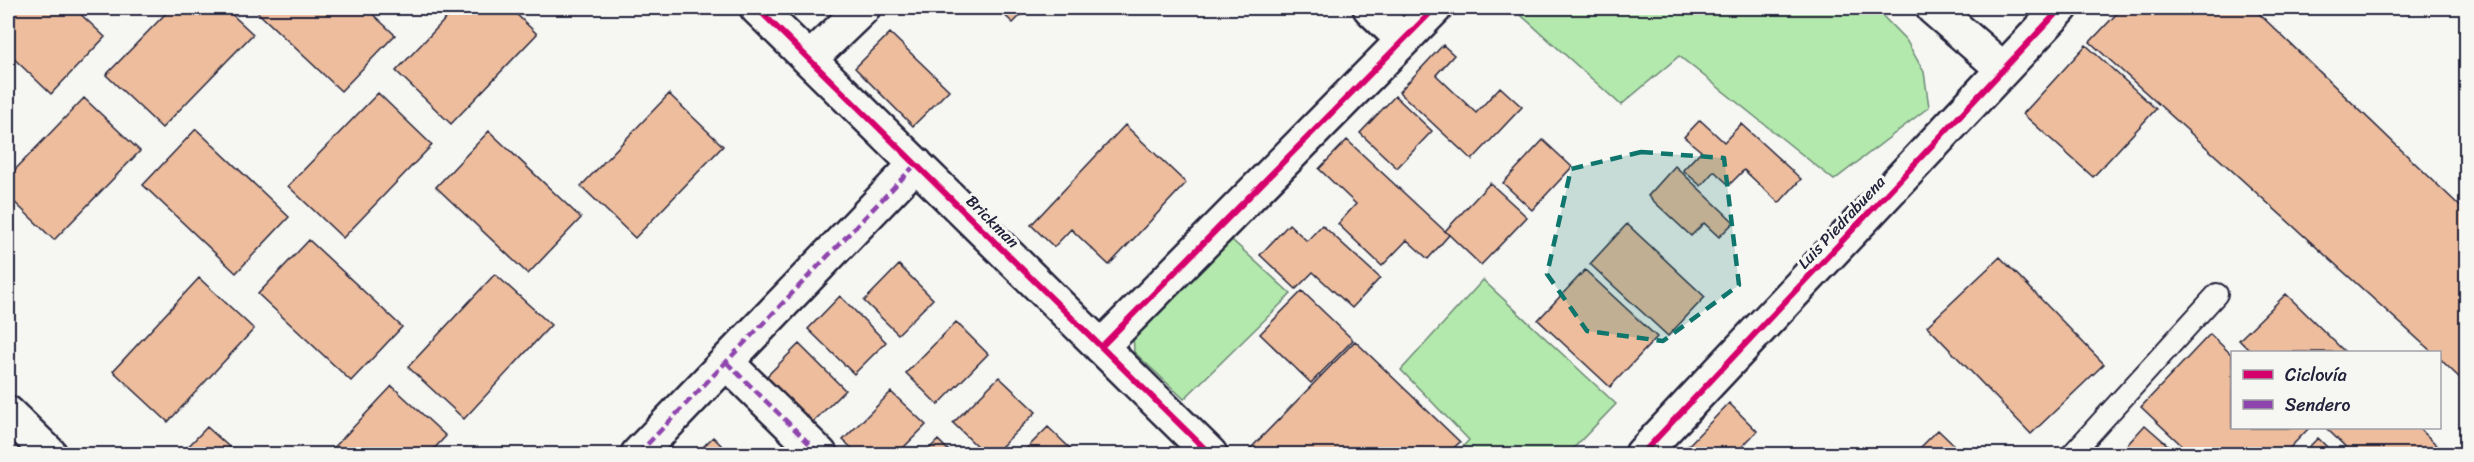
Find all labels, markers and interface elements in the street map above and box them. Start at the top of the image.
street label: Luis Piedrabuena [1790,168,1893,276]
street label: Brickman [959,188,1027,255]
legend [2231,351,2441,429]
text: Ciclovía [2285,359,2347,391]
text: Sendero [2285,389,2350,421]

